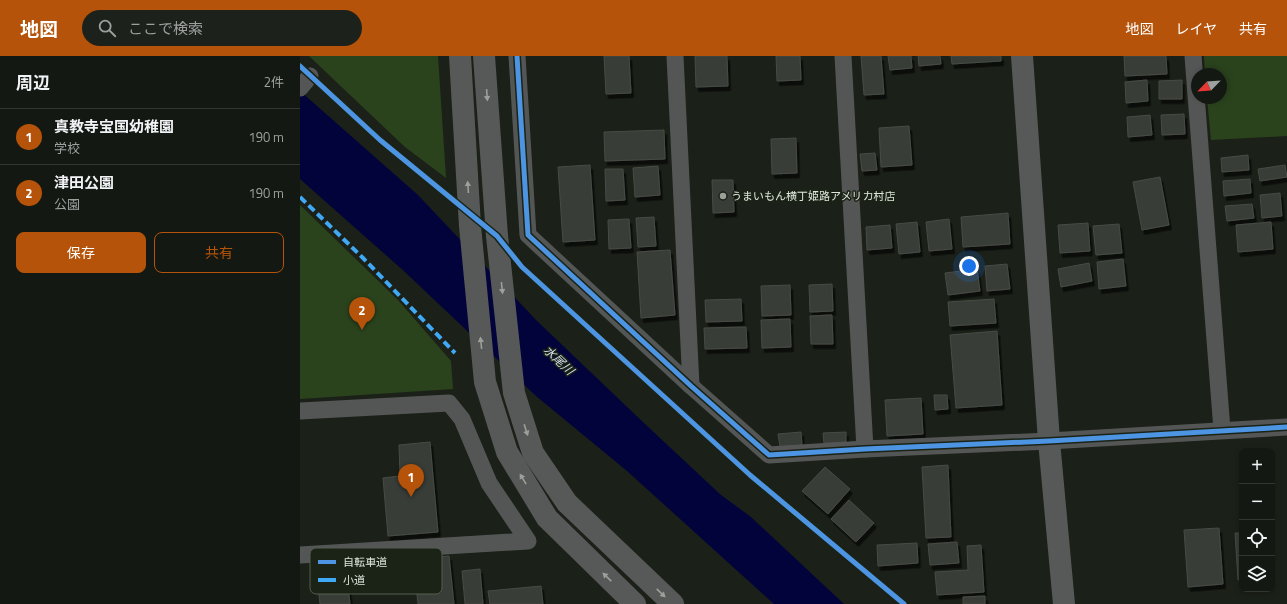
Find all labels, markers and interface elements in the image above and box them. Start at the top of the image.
search box [82,10,362,46]
text: 地図 [20,14,58,43]
icon: search [96,17,118,39]
text: ここで検索 [128,17,203,40]
text: 地図 [1125,18,1153,39]
text: レイヤ [1175,18,1217,39]
text: 共有 [1239,18,1267,39]
north arrow [1191,68,1227,104]
text: 周辺 [16,70,50,96]
text: 2件 [264,72,284,92]
one-way arrow [484,89,490,102]
text: 真教寺宝国幼稚園 [54,115,174,138]
text: 1 [25,127,33,147]
text: 190 m [248,127,284,147]
text: 学校 [54,138,80,158]
text: 津田公園 [54,171,114,194]
one-way arrow [465,180,471,193]
text: 2 [25,183,33,203]
text: 190 m [248,183,284,203]
place label: うまいもん横丁姫路アメリカ村店 [731,188,895,204]
marker: うまいもん横丁姫路アメリカ村店 [718,191,728,201]
text: 公園 [54,194,80,214]
button: 保存 [16,232,146,273]
button: 共有 [154,232,284,273]
your location [959,256,979,276]
one-way arrow [499,282,506,294]
pin: 2 [349,297,375,330]
one-way arrow [478,337,485,349]
water label: 水尾川 [539,341,580,381]
one-way arrow [523,424,529,436]
map controls [1239,448,1275,592]
button: + [1239,448,1275,484]
pin: 1 [398,464,424,497]
one-way arrow [520,473,527,485]
button: − [1239,484,1275,520]
button: locate [1239,520,1275,556]
legend [310,548,442,594]
text: 自転車道 [343,554,387,570]
button: layers [1239,556,1275,592]
text: 小道 [343,572,365,588]
one-way arrow [602,572,612,582]
one-way arrow [656,588,666,597]

